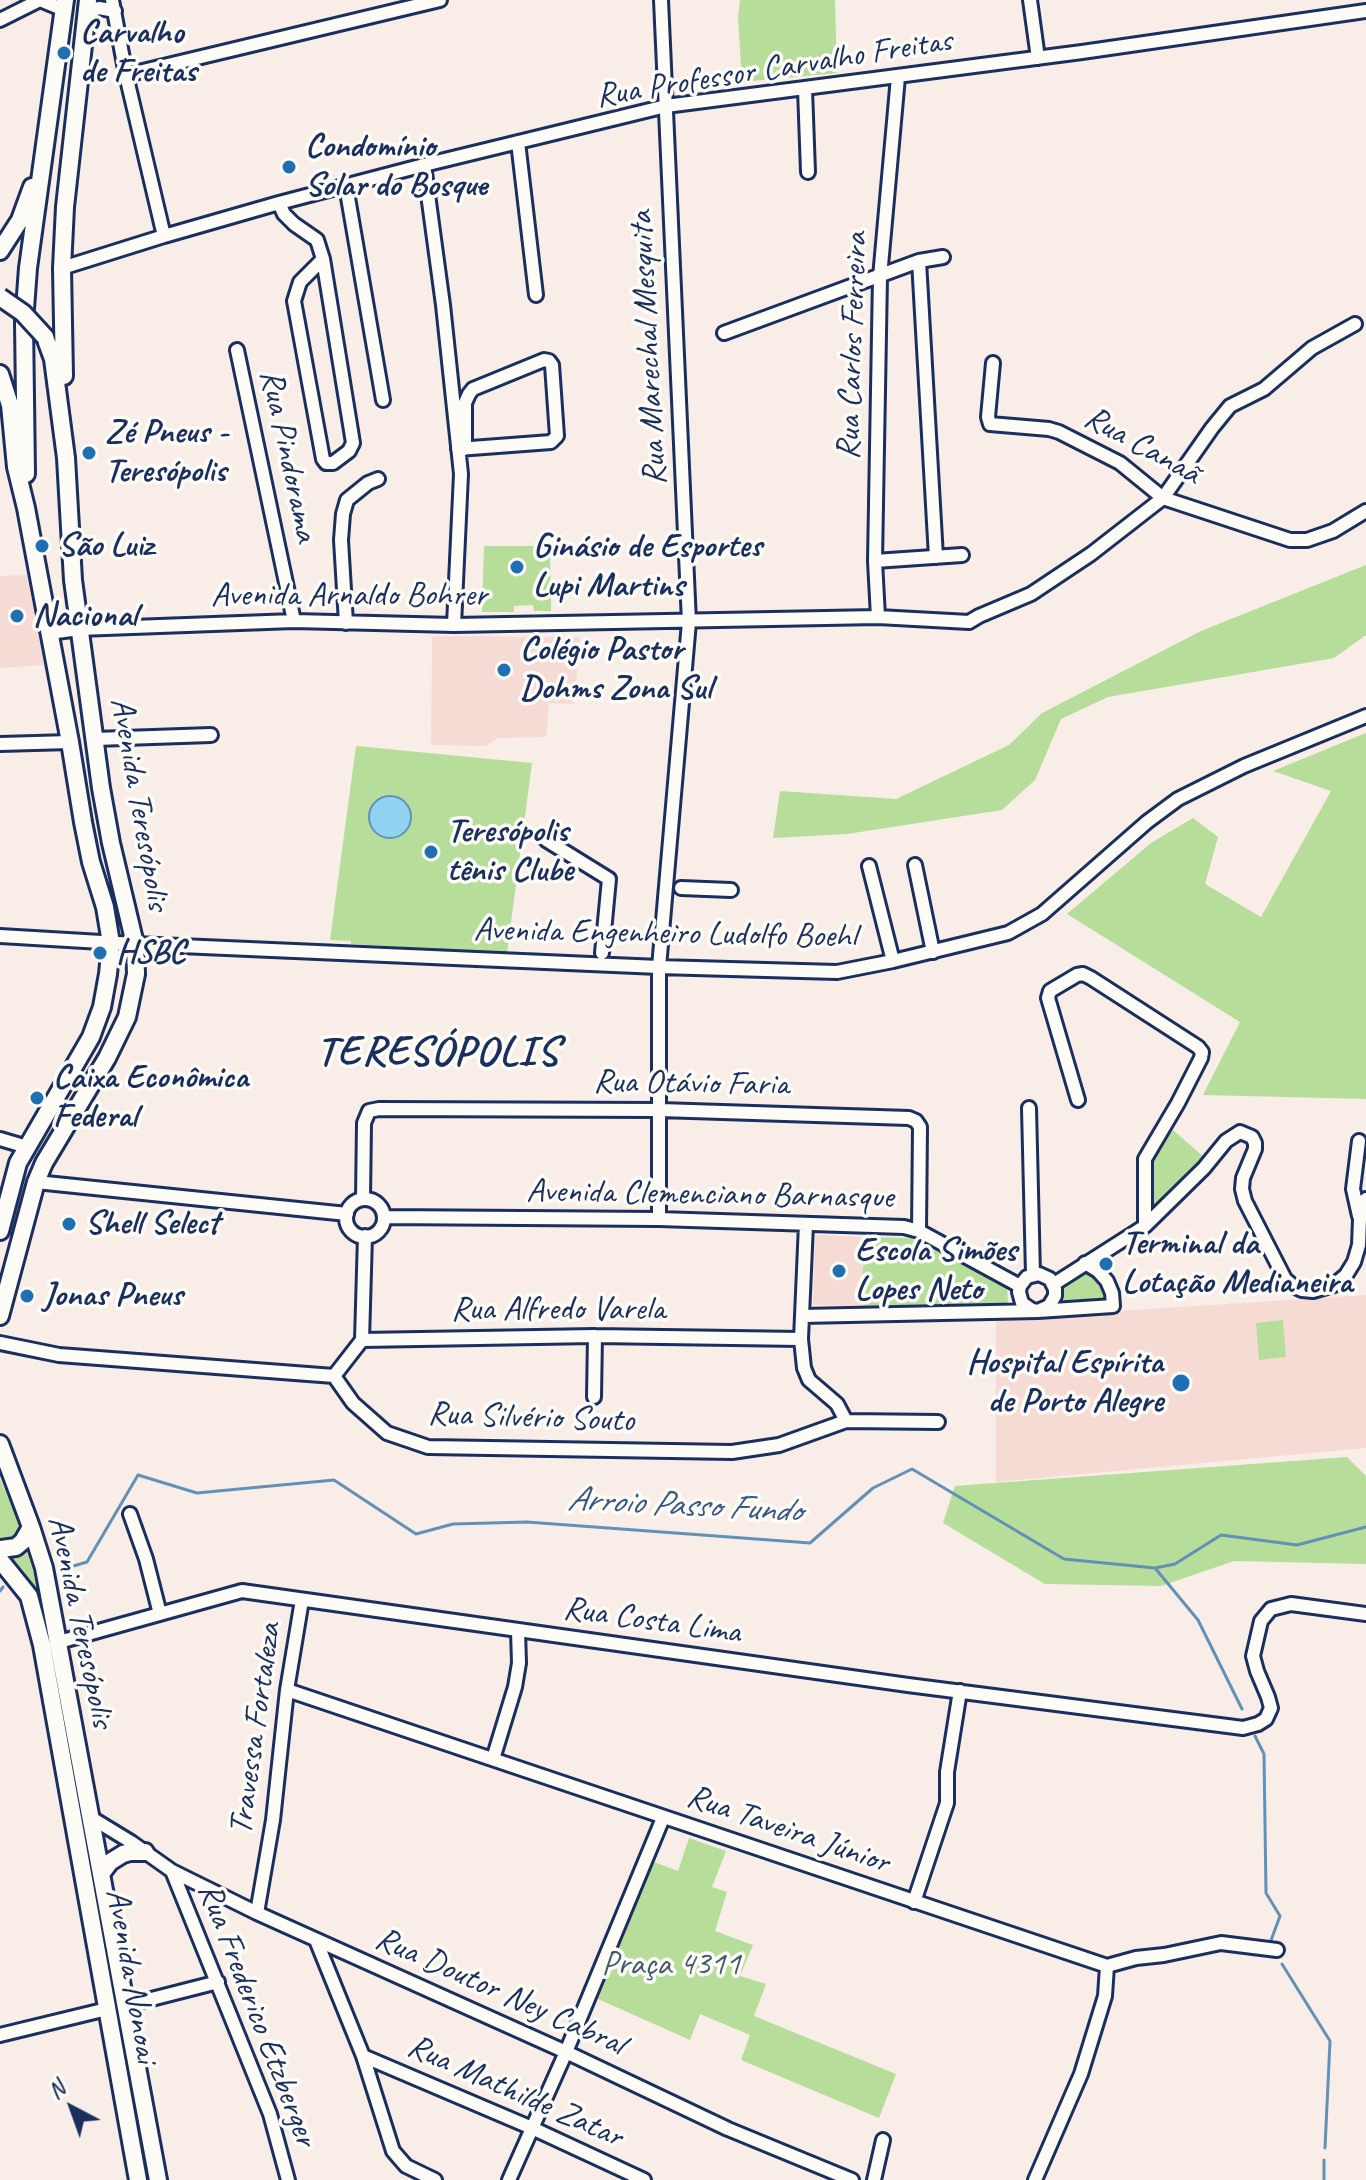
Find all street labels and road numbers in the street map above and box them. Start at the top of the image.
street label: Rua Professor Carvalho Freitas [593,21,955,117]
street label: Rua Marechal Mesquita [621,210,677,486]
street label: Rua Carlos Ferreira [829,232,877,460]
street label: Rua Pindorama [250,366,326,546]
street label: Rua Canaã [1077,398,1207,494]
street label: Avenida Arnaldo Bohrer [211,576,487,616]
street label: Avenida Teresópolis [100,694,178,914]
street label: Avenida Engenheiro Ludolfo Boehl [473,910,857,958]
street label: Rua Otávio Faria [593,1062,789,1106]
street label: Avenida Clemenciano Barnasque [526,1171,894,1219]
street label: Rua Alfredo Varela [451,1290,665,1330]
street label: Rua Silvério Souto [427,1394,635,1442]
street label: Avenida Teresópolis [38,1512,122,1732]
street label: Rua Costa Lima [561,1588,743,1654]
street label: Travessa Fortaleza [221,1620,291,1838]
street label: Rua Taveira Júnior [681,1776,895,1884]
street label: Rua Frederico Etzberger [188,1878,326,2152]
street label: Avenida Nonoai [96,1886,166,2066]
street label: Rua Doutor Ney Cabral [369,1919,631,2065]
street label: Rua Mathilde Zatar [401,2026,629,2158]

